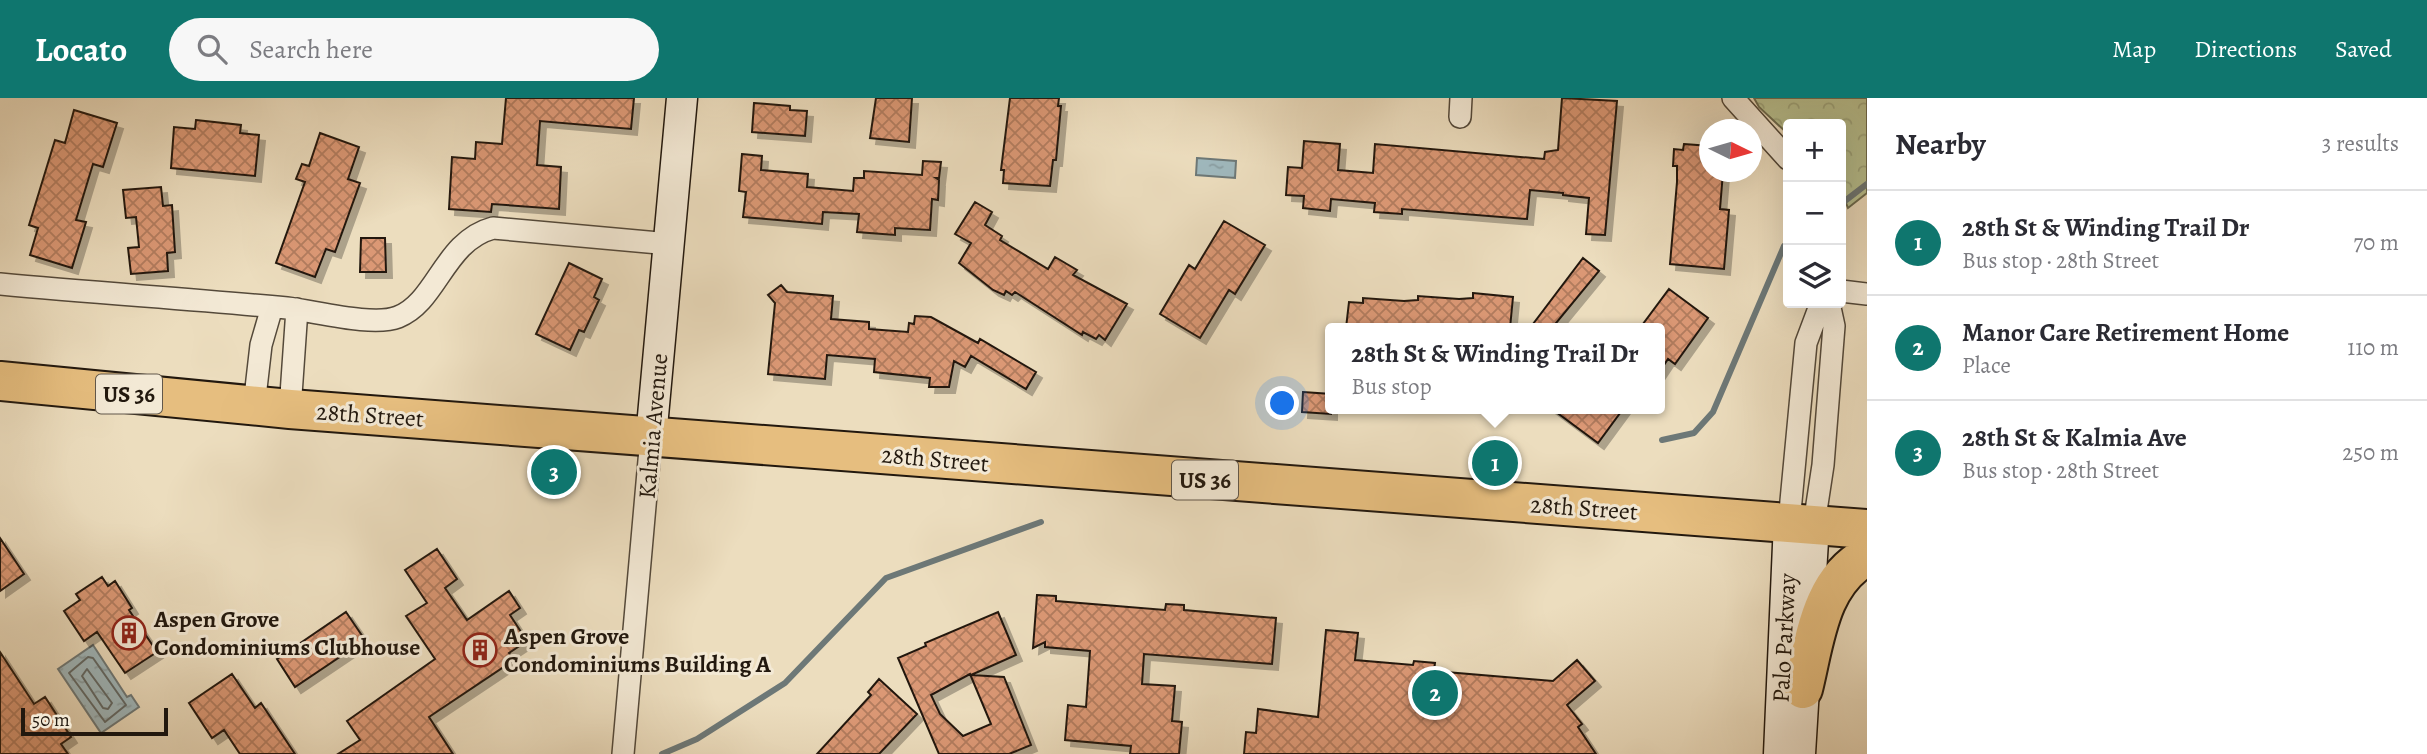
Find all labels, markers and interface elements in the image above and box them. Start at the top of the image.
search box [169,18,659,81]
text: Locato [35,27,127,72]
icon: search [193,30,231,68]
text: Search here [249,32,373,67]
text: Map [2112,33,2156,65]
text: Directions [2194,33,2297,65]
text: Saved [2335,33,2392,65]
north arrow [1699,119,1762,182]
map controls [1783,119,1846,308]
button: + [1783,119,1846,182]
text: Nearby [1895,124,1986,164]
text: 3 results [2322,128,2399,159]
button: − [1783,182,1846,245]
text: 28th St & Winding Trail Dr [1962,210,2250,245]
text: 1 [1914,227,1922,258]
text: 70 m [2353,227,2399,258]
button: layers [1783,245,1846,308]
text: Bus stop · 28th Street [1962,245,2159,276]
text: Manor Care Retirement Home [1962,315,2289,350]
popup [1325,323,1665,414]
text: 2 [1912,332,1924,363]
text: 110 m [2347,332,2399,363]
text: 28th St & Winding Trail Dr [1351,336,1639,371]
text: Place [1962,350,2011,381]
street label: Kalmia Avenue [631,352,675,500]
text: Bus stop [1351,371,1432,402]
road number: US 36 [96,374,162,414]
your location [1265,386,1299,420]
street label: 28th Street [315,395,425,435]
text: 28th St & Kalmia Ave [1962,420,2187,455]
pin: 1 [1472,437,1518,489]
text: 3 [1913,437,1923,468]
text: 250 m [2342,437,2399,468]
street label: 28th Street [880,438,990,480]
pin: 3 [531,446,577,498]
text: Bus stop · 28th Street [1962,455,2159,486]
road number: US 36 [1172,460,1238,500]
street label: 28th Street [1529,488,1639,528]
street label: Palo Parkway [1765,572,1803,704]
place label: Aspen Grove Condominiums Clubhouse [153,603,420,663]
building icon: Aspen Grove Condominiums Clubhouse [110,614,148,652]
place label: Aspen Grove Condominiums Building A [503,620,772,680]
building icon: Aspen Grove Condominiums Building A [461,631,499,669]
pin: 2 [1412,667,1458,719]
scale bar [21,705,168,737]
text: 50 m [32,707,70,733]

